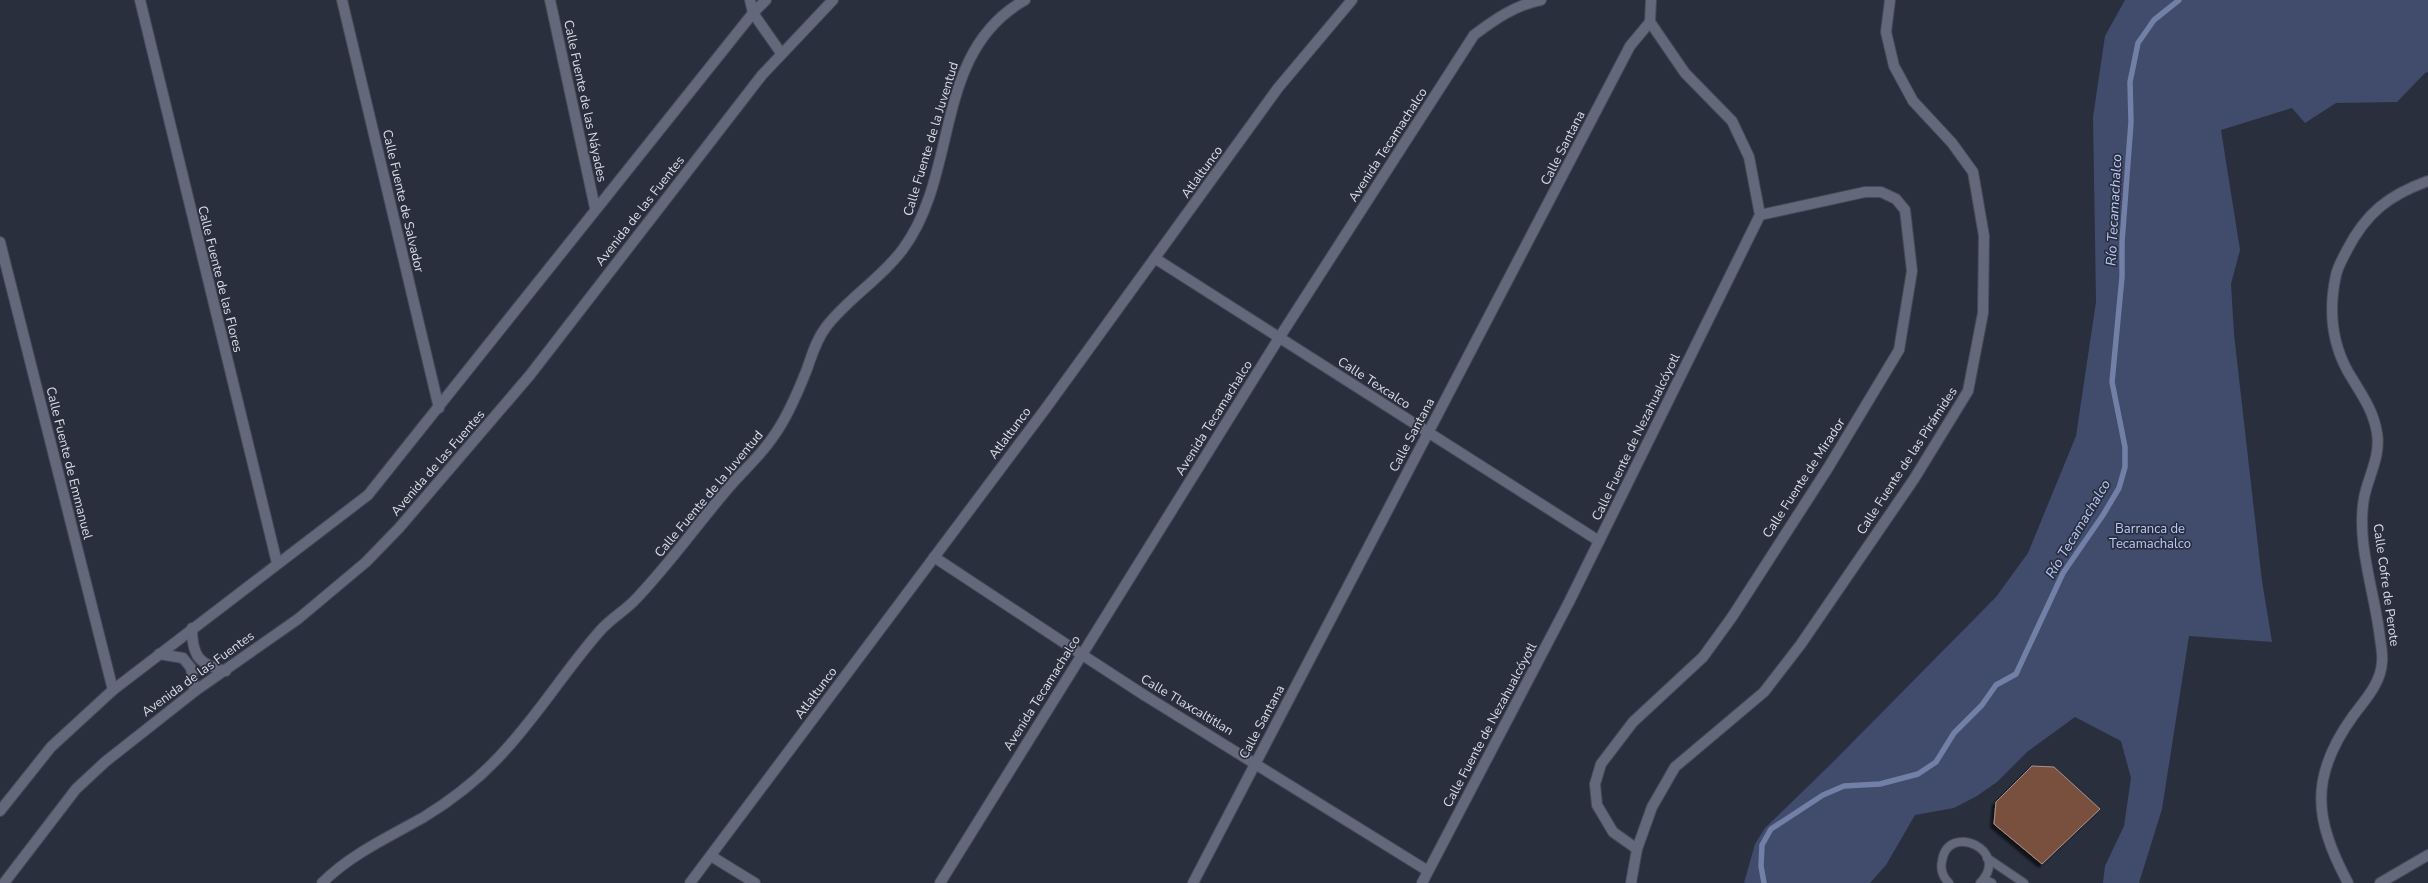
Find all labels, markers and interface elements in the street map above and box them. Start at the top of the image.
street label: Calle Fuente de las Náyades [559,18,611,184]
street label: Calle Fuente de la Juventud [899,60,963,218]
street label: Avenida Tecamachalco [1344,84,1432,206]
street label: Calle Santana [1537,108,1589,188]
street label: Calle Fuente de Salvador [378,128,428,274]
street label: Atlaltunco [1177,142,1227,202]
street label: Avenida de las Fuentes [591,152,689,270]
water label: Río Tecamachalco [2102,153,2126,266]
street label: Calle Fuente de las Flores [193,204,247,354]
street label: Calle Fuente de Nezahualcóyotl [1588,350,1685,524]
street label: Calle Texcalco [1334,353,1414,413]
street label: Avenida Tecamachalco [1171,357,1257,479]
street label: Calle Fuente de las Pirámides [1852,384,1962,538]
street label: Calle Fuente de Emmanuel [41,385,97,541]
street label: Calle Santana [1385,395,1439,475]
street label: Atlaltunco [985,403,1035,463]
street label: Avenida de las Fuentes [387,406,489,520]
street label: Calle Fuente de Mirador [1758,414,1850,541]
street label: Calle Fuente de la Juventud [651,427,767,561]
water label: Río Tecamachalco [2041,476,2115,582]
park label: Barranca de Tecamachalco [2109,520,2191,553]
street label: Calle Cofre de Perote [2368,522,2404,648]
street label: Avenida de las Fuentes [138,627,258,721]
street label: Avenida Tecamachalco [999,632,1085,754]
street label: Calle Fuente de Nezahualcóyotl [1439,639,1541,811]
street label: Atlaltunco [791,663,841,723]
street label: Calle Tlaxcaltitlan [1137,670,1237,740]
street label: Calle Santana [1235,682,1289,762]

